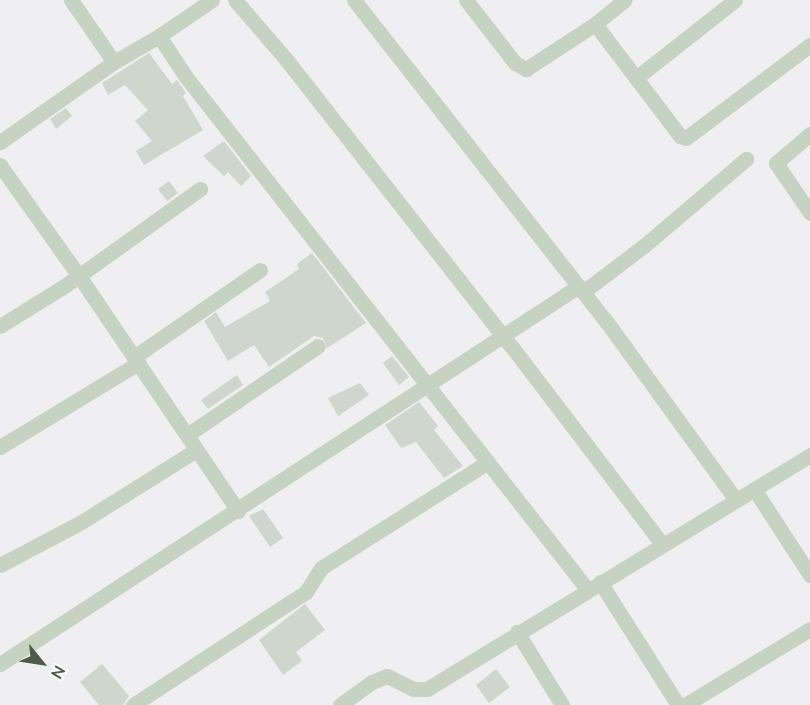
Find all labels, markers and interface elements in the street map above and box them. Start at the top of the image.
north arrow [12,633,72,693]
text: N [45,661,70,683]

